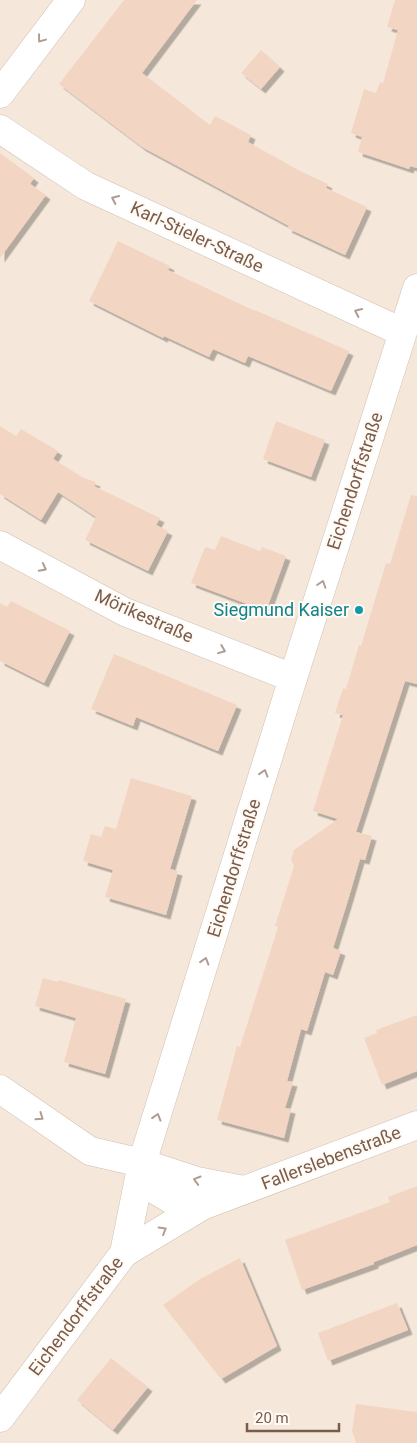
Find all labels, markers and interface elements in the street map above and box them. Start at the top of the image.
one-way arrow [39,33,47,42]
one-way arrow [111,195,120,205]
street label: Karl-Stieler-Straße [127,197,267,277]
one-way arrow [354,307,363,318]
street label: Eichendorffstraße [322,409,387,552]
one-way arrow [38,562,47,572]
one-way arrow [317,581,327,589]
street label: Mörikestraße [92,584,197,647]
place label: Siegmund Kaiser [214,599,349,620]
marker: Siegmund Kaiser [353,604,365,616]
one-way arrow [217,644,226,654]
one-way arrow [258,769,268,777]
street label: Eichendorffstraße [202,796,265,940]
one-way arrow [199,958,209,966]
one-way arrow [34,1111,44,1120]
one-way arrow [151,1113,161,1121]
street label: Fallerslebenstraße [258,1121,403,1194]
one-way arrow [193,1176,201,1186]
one-way arrow [157,1226,166,1236]
street label: Eichendorffstraße [24,1252,127,1379]
scale bar [247,1400,340,1432]
text: 20 m [255,1409,289,1427]

